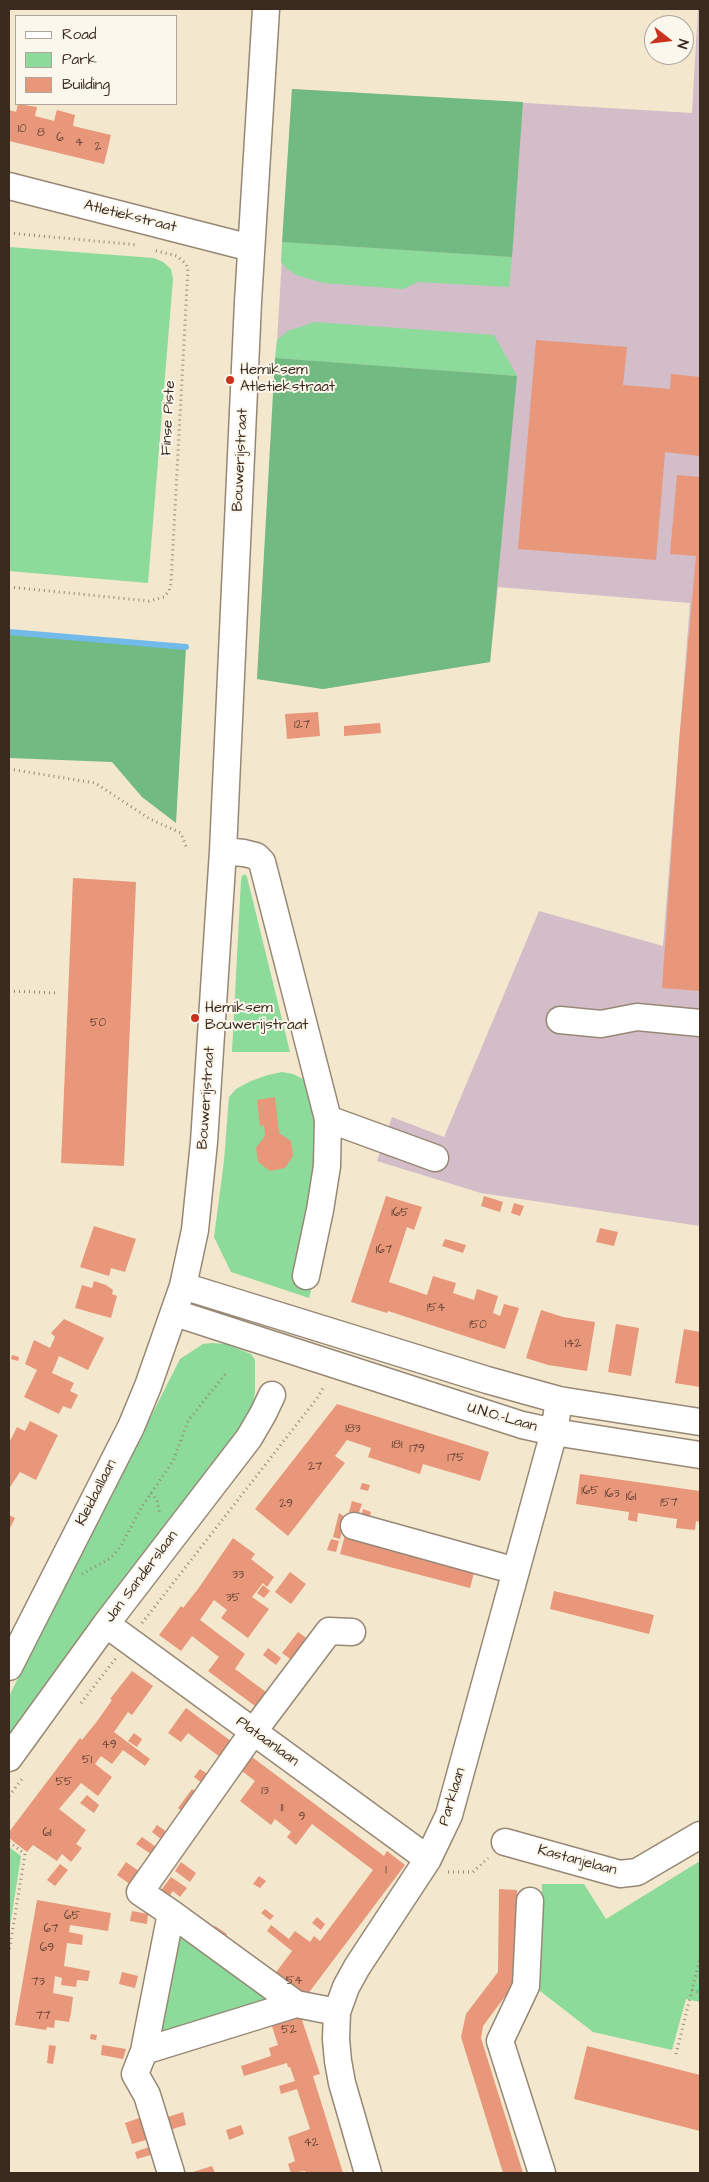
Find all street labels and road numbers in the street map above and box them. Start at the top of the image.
street label: Atletiekstraat [82,197,178,237]
street label: Finse Piste [158,380,180,456]
street label: Bouwerijstraat [229,408,253,512]
street label: Bouwerijstraat [194,1046,220,1150]
street label: U.N.O.-Laan [465,1399,539,1437]
street label: Kleidaallaan [73,1457,121,1529]
street label: Jan Sanderslaan [102,1527,182,1627]
street label: Plataanlaan [232,1713,302,1771]
street label: Parklaan [436,1766,470,1828]
street label: Kastanjelaan [535,1842,619,1880]

